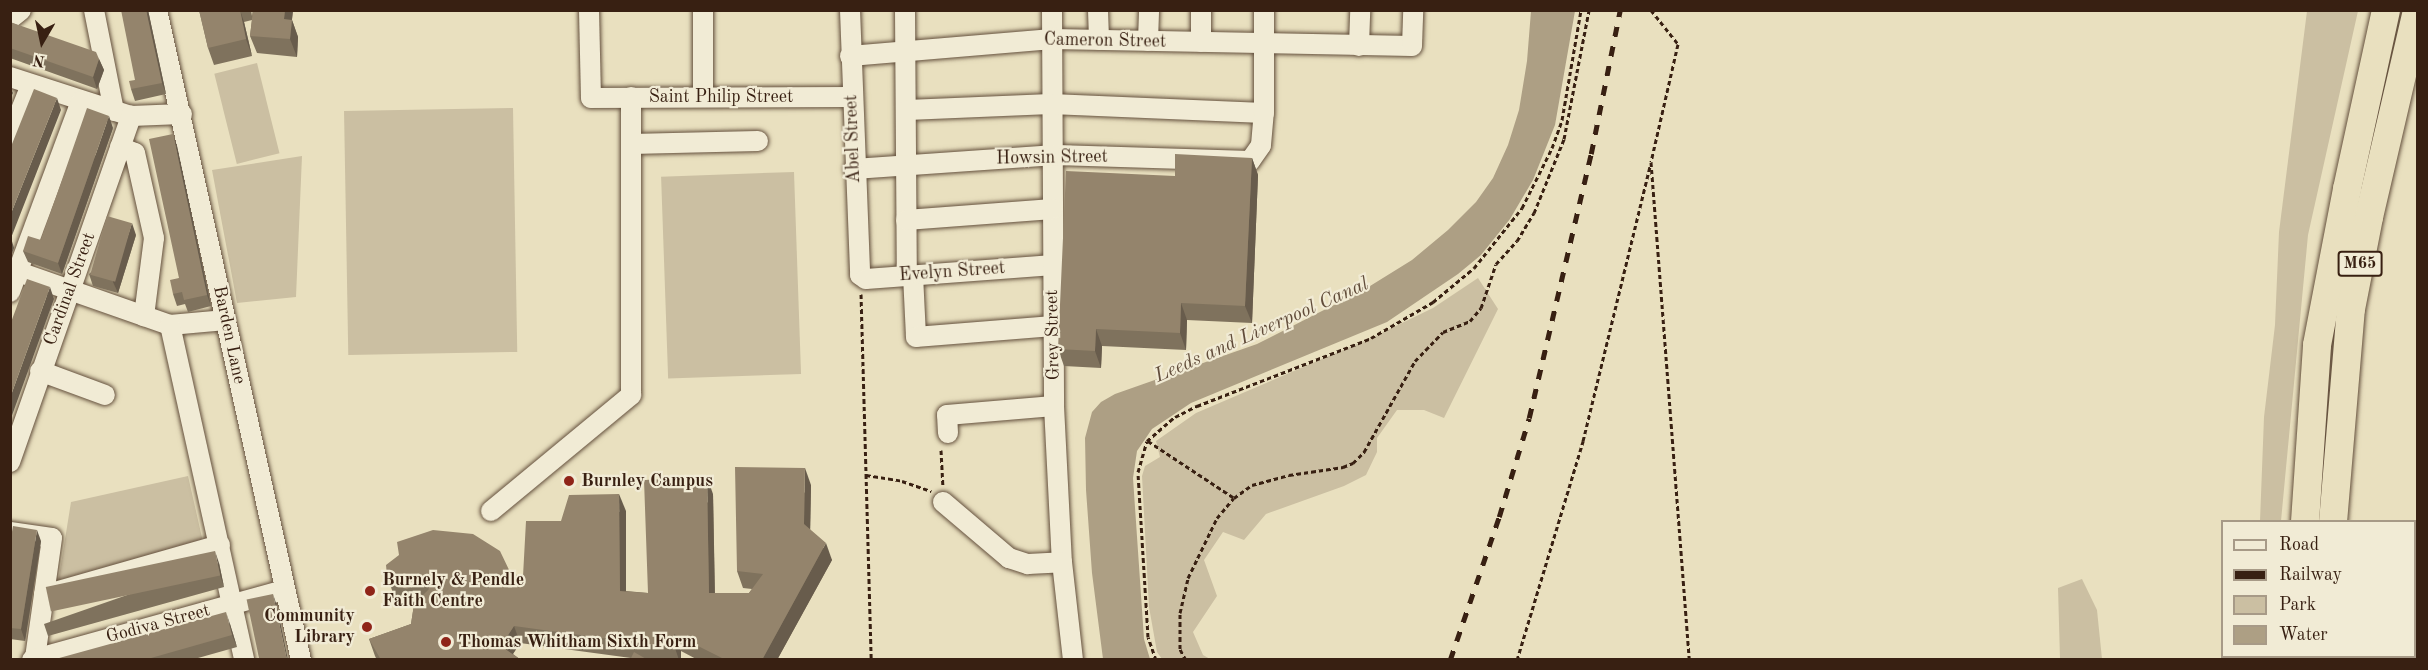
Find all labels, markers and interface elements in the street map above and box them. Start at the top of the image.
north arrow [12,12,72,72]
street label: Cameron Street [1044,29,1166,53]
text: N [32,51,46,69]
street label: Saint Philip Street [649,86,793,108]
street label: Abel Street [841,94,865,184]
street label: Howsin Street [996,146,1108,170]
street label: Cardinal Street [40,229,100,349]
road number: M65 [2338,251,2382,277]
street label: Evelyn Street [898,258,1006,286]
water label: Leeds and Liverpool Canal [1151,273,1373,389]
street label: Barden Lane [208,284,250,386]
street label: Grey Street [1041,289,1065,381]
place label: Burnley Campus [581,470,713,492]
marker: Burnley Campus [562,474,576,488]
legend [2221,520,2416,658]
text: Road [2279,536,2319,554]
text: Railway [2279,566,2342,584]
place label: Burnely & Pendle Faith Centre [382,570,524,612]
marker: Burnely & Pendle Faith Centre [363,584,377,598]
text: Park [2279,596,2316,614]
street label: Godiva Street [104,600,212,648]
place label: Community Library [264,606,355,648]
marker: Community Library [360,620,374,634]
text: Water [2279,626,2328,644]
place label: Thomas Whitham Sixth Form [458,631,696,653]
marker: Thomas Whitham Sixth Form [439,635,453,649]

